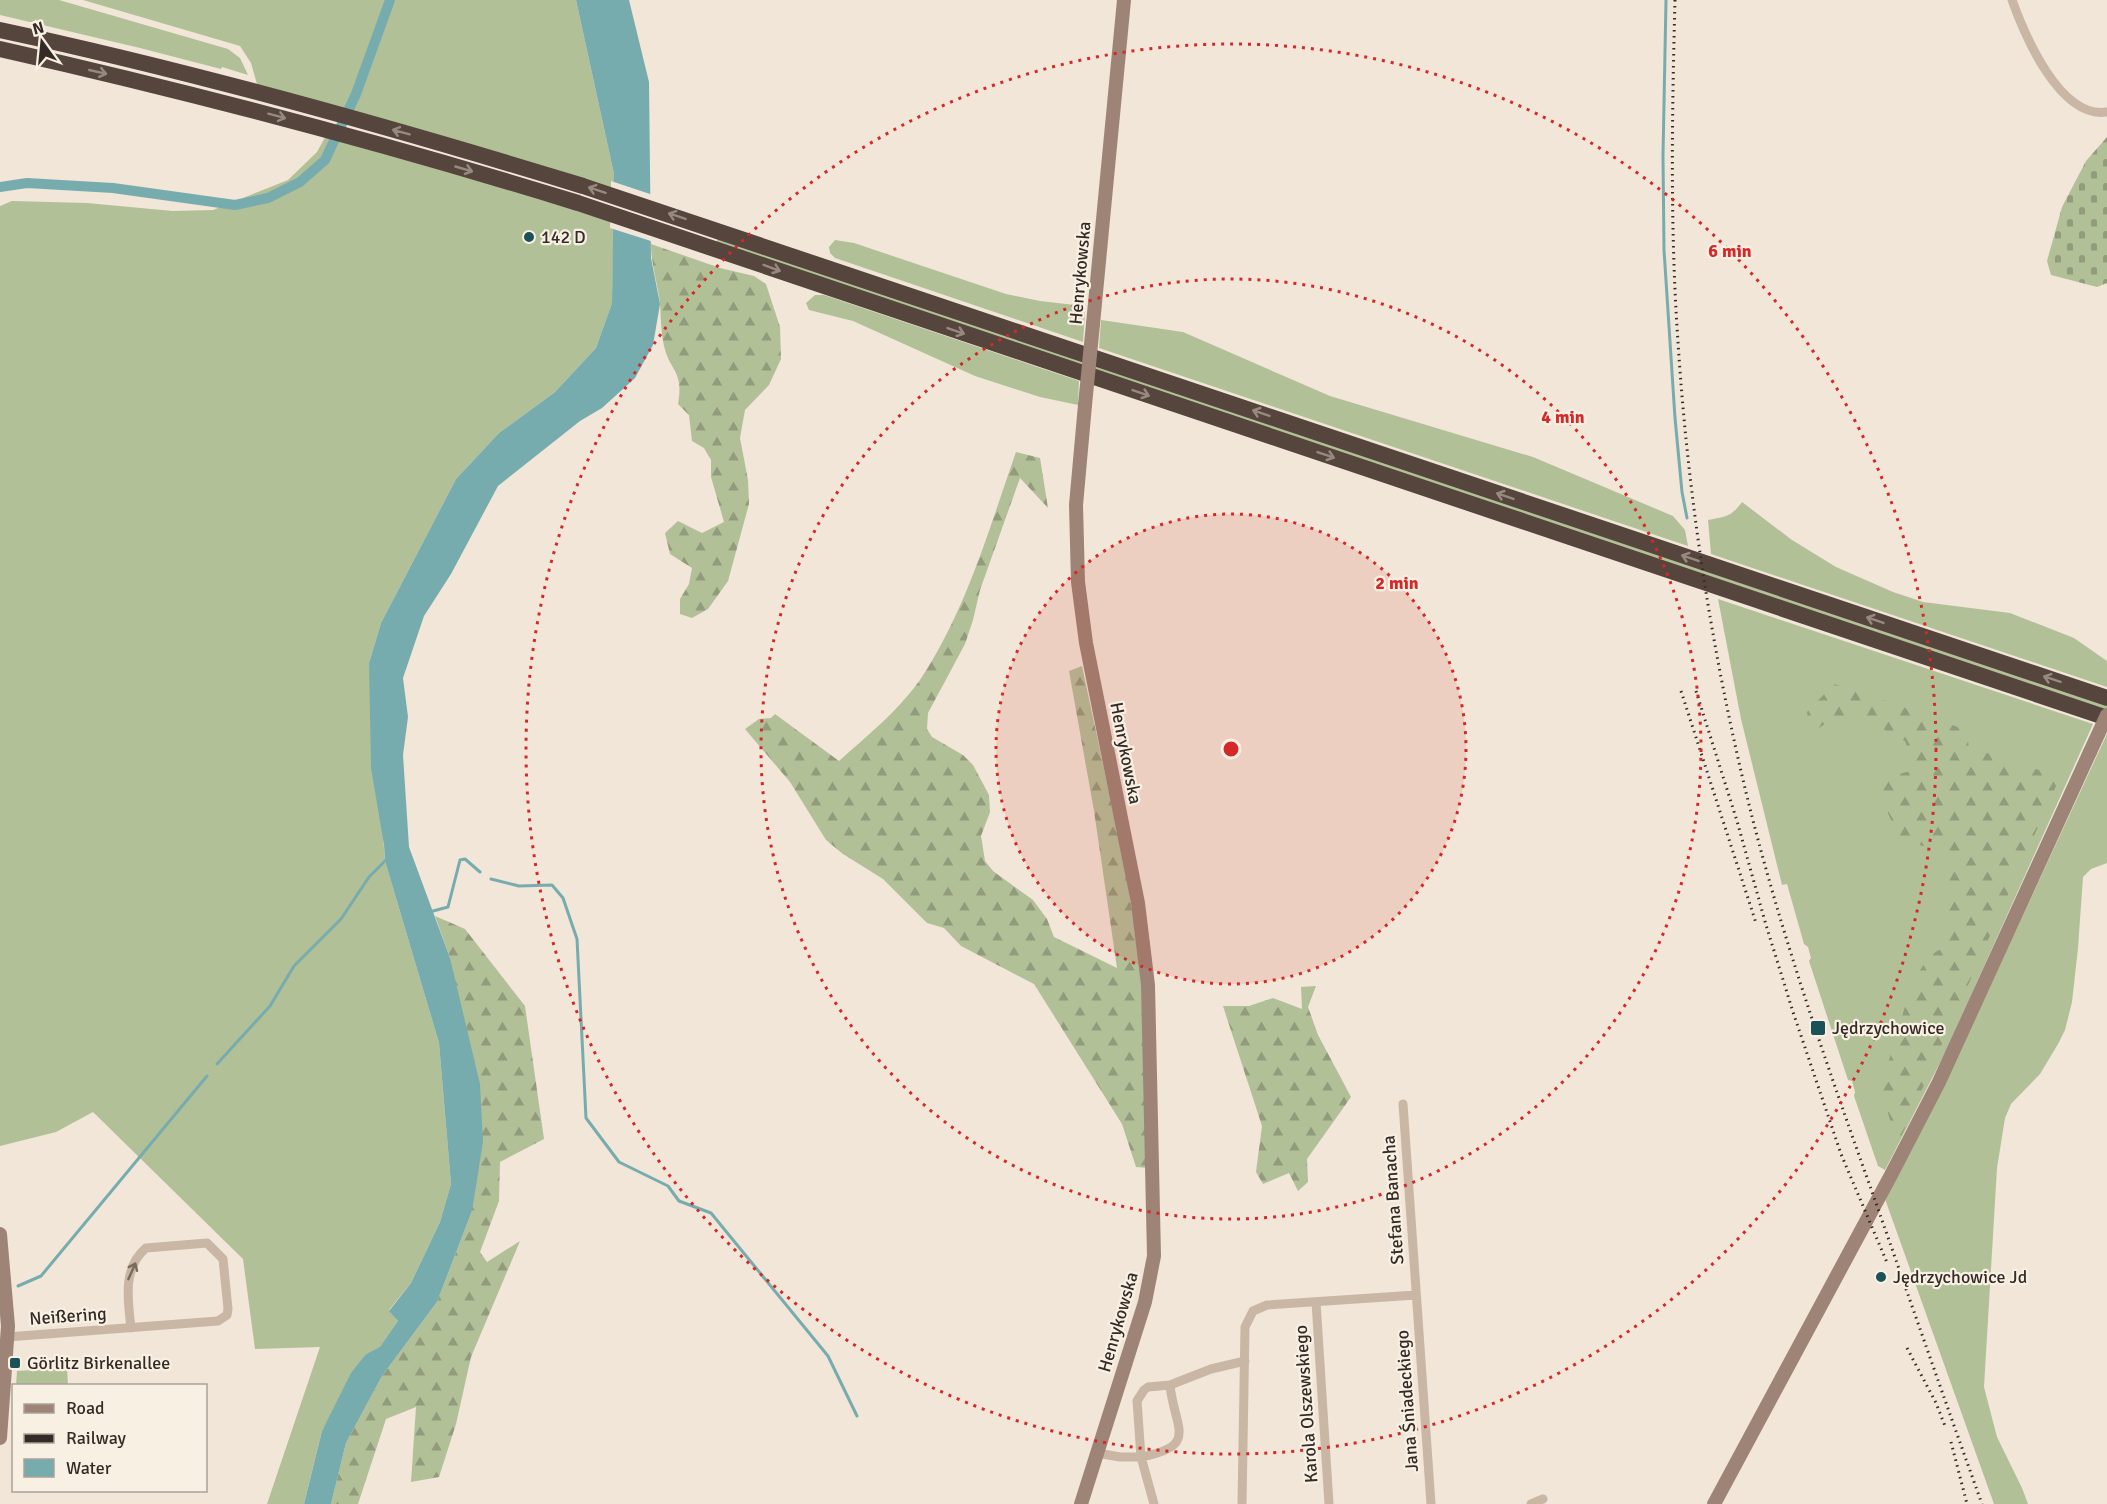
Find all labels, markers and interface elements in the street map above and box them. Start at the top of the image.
north arrow [12,12,72,72]
text: N [30,17,46,40]
one-way arrow [88,67,107,78]
one-way arrow [267,111,286,123]
one-way arrow [392,126,411,137]
one-way arrow [454,164,473,175]
one-way arrow [588,184,607,195]
one-way arrow [668,210,687,221]
street label: Henrykowska [1065,221,1095,325]
place label: 142 D [541,226,586,248]
marker: 142 D [522,230,536,244]
text: 6 min [1708,240,1752,262]
one-way arrow [762,264,781,275]
one-way arrow [946,326,965,337]
one-way arrow [1131,389,1150,400]
text: 4 min [1541,406,1585,428]
one-way arrow [1252,407,1271,418]
one-way arrow [1316,451,1335,462]
one-way arrow [1496,489,1515,500]
one-way arrow [1681,551,1700,562]
text: 2 min [1375,572,1419,594]
one-way arrow [1866,614,1885,625]
one-way arrow [2043,673,2061,684]
street label: Henrykowska [1105,700,1147,806]
centre of rings [1221,739,1241,759]
place label: Jędrzychowice [1832,1017,1945,1039]
marker: Jędrzychowice [1809,1019,1827,1037]
street label: Stefana Banacha [1378,1135,1408,1265]
one-way arrow [127,1262,138,1280]
place label: Jędrzychowice Jd [1893,1266,2027,1288]
street label: Henrykowska [1093,1269,1143,1375]
marker: Jędrzychowice Jd [1874,1270,1888,1284]
street label: Neißering [29,1302,107,1330]
street label: Karola Olszewskiego [1290,1324,1322,1484]
street label: Jana Śniadeckiego [1391,1329,1423,1473]
place label: Görlitz Birkenallee [27,1352,170,1374]
marker: Görlitz Birkenallee [8,1356,22,1370]
legend [12,1384,207,1492]
text: Road [66,1397,105,1419]
text: Railway [66,1427,127,1449]
text: Water [66,1457,112,1479]

